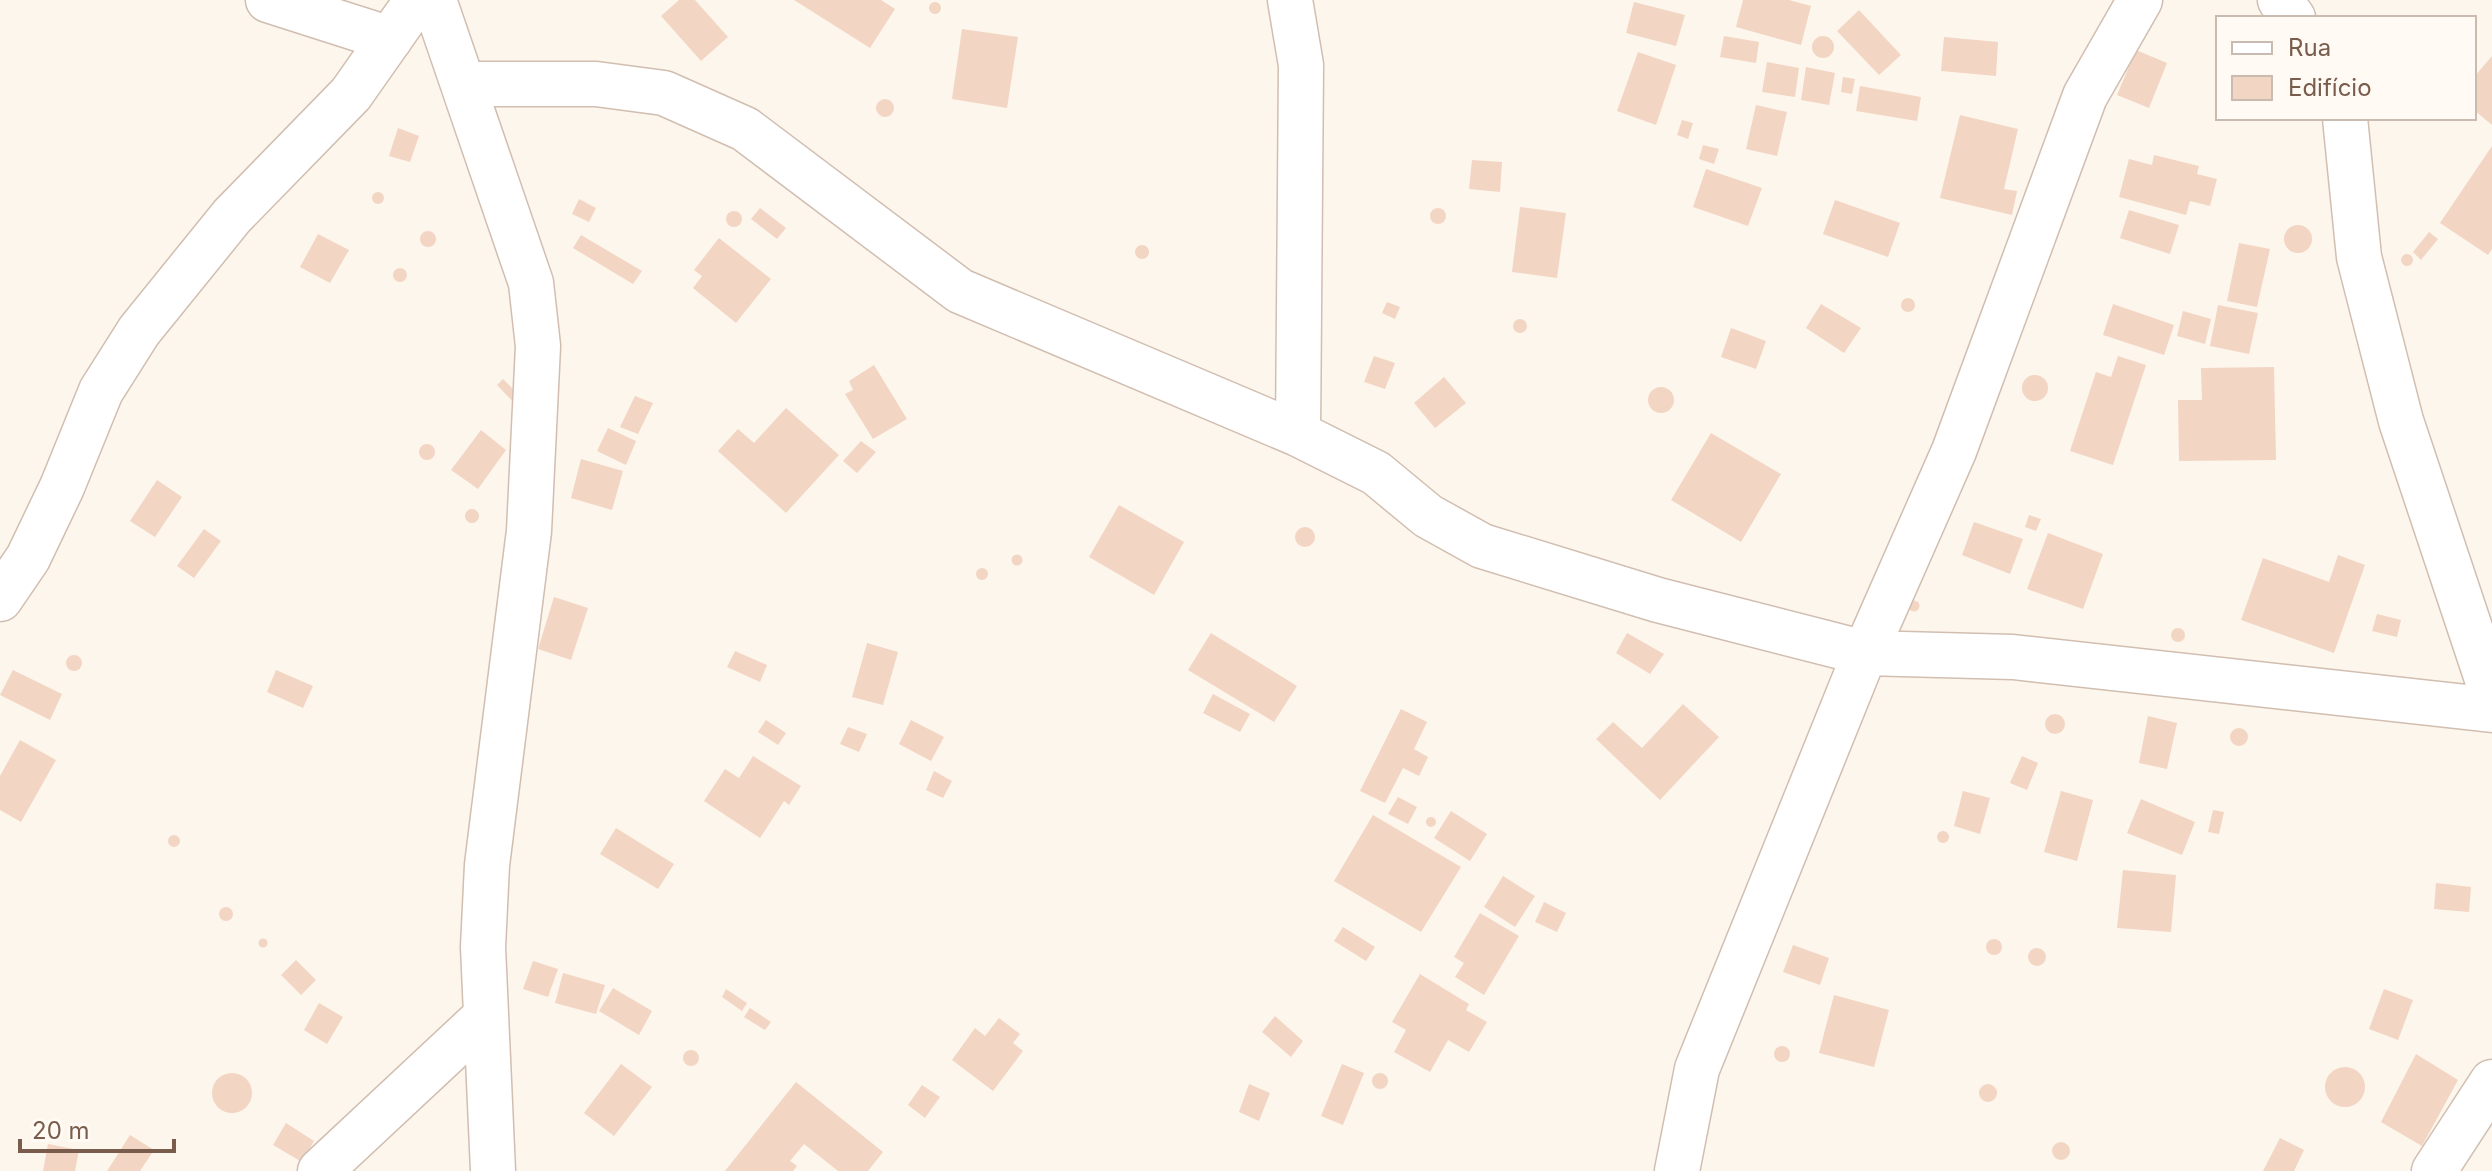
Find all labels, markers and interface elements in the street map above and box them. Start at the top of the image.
legend [2216,16,2476,120]
text: Rua [2288,33,2331,62]
text: Edifício [2288,73,2372,102]
scale bar [20,1103,174,1153]
text: 20 m [32,1116,90,1145]

